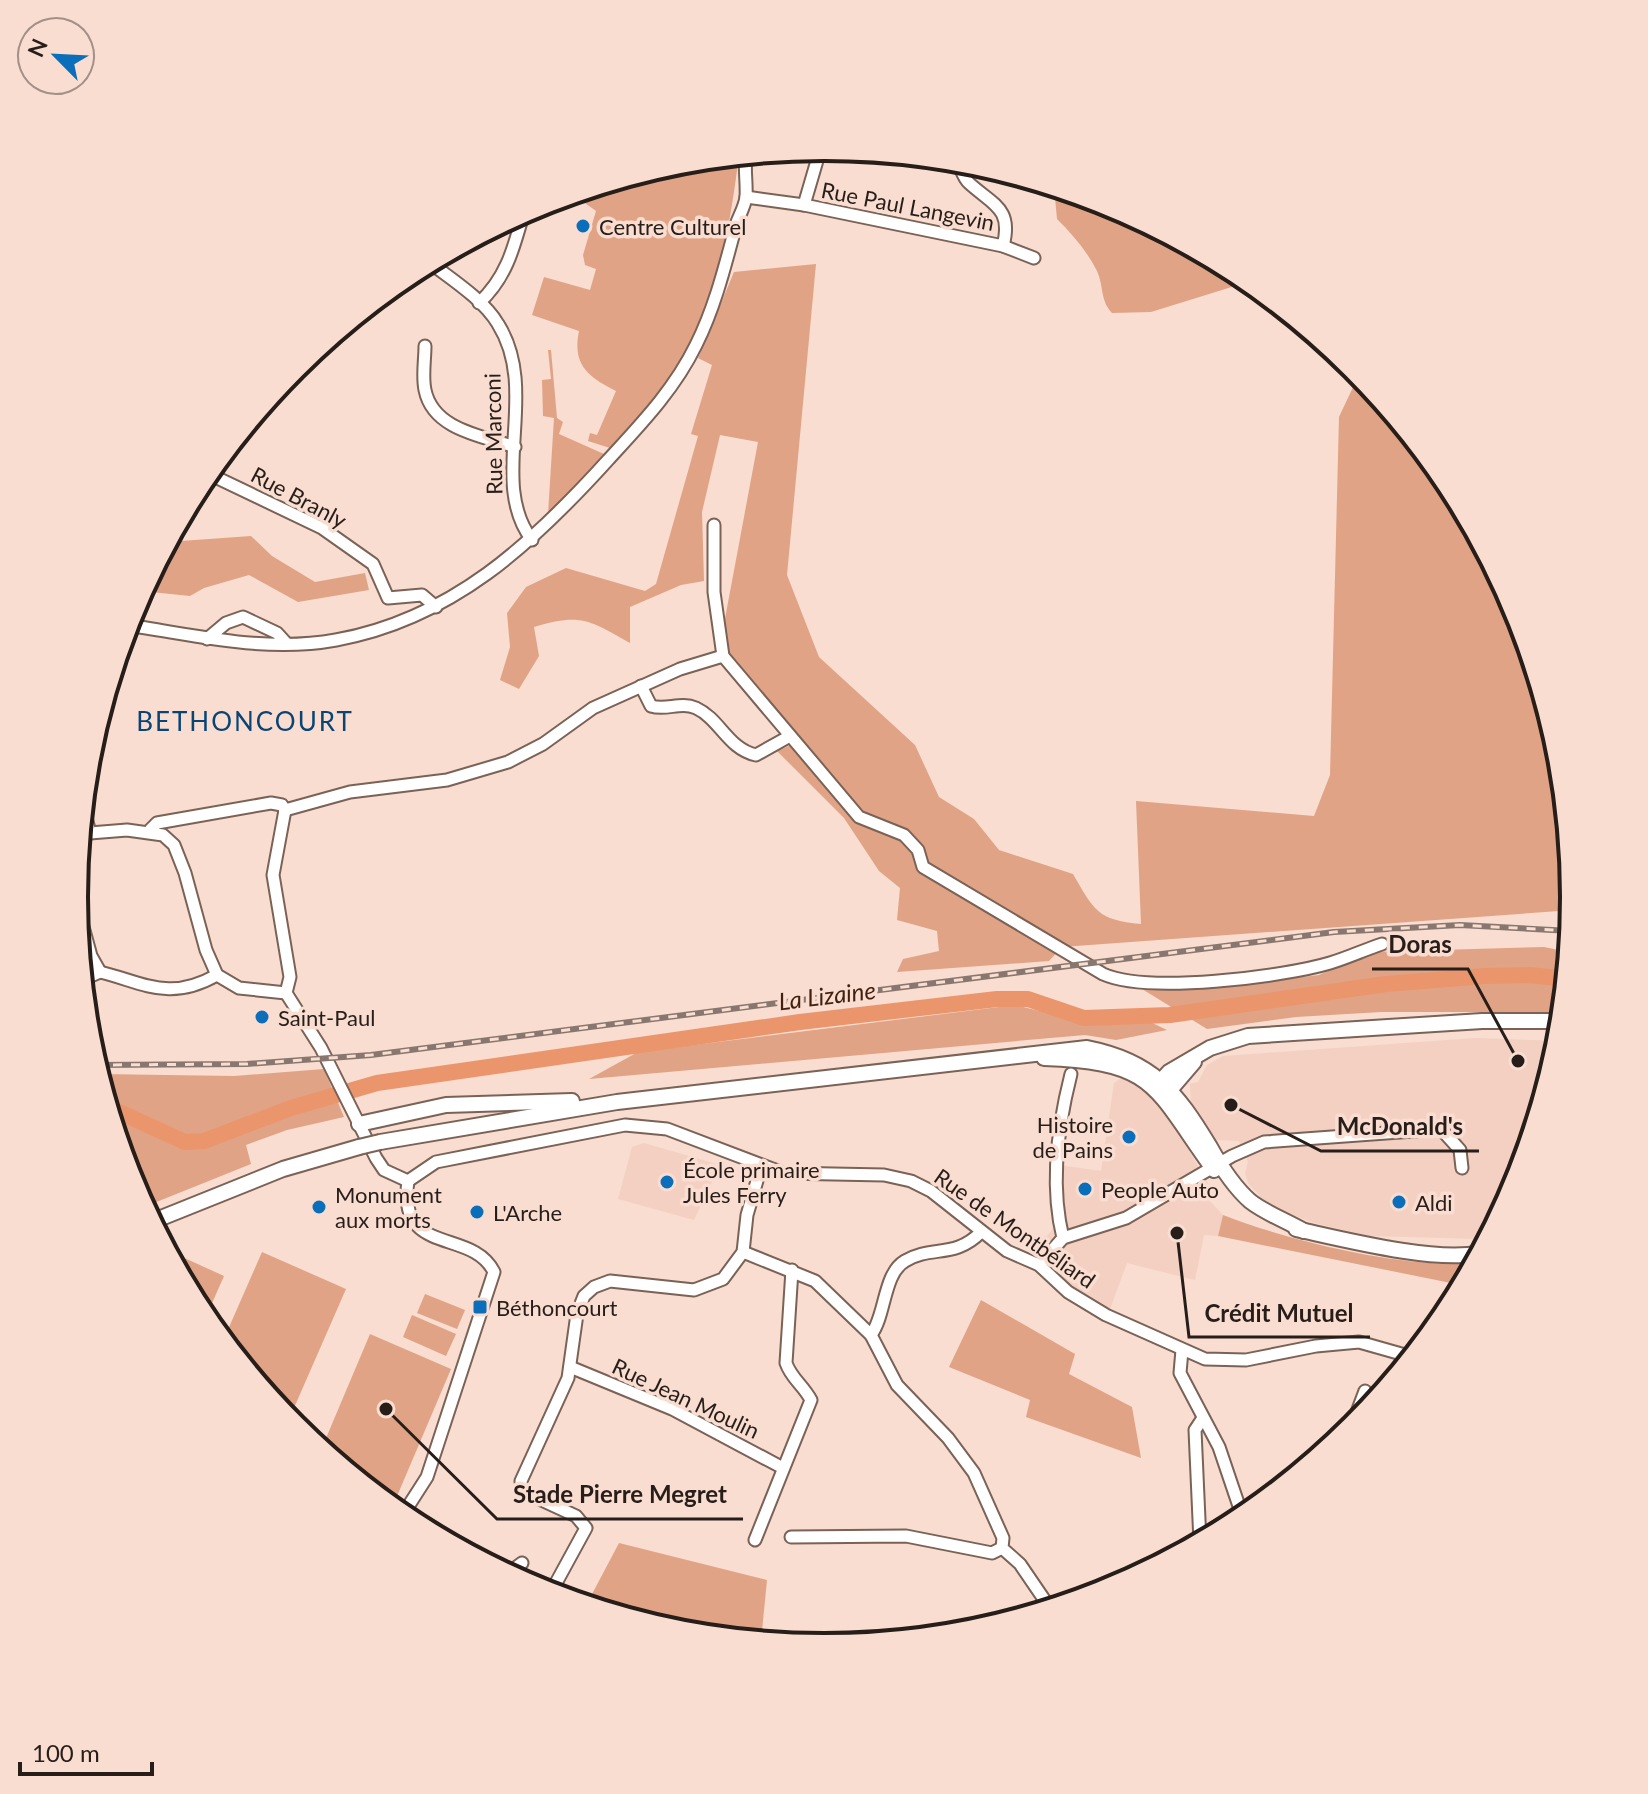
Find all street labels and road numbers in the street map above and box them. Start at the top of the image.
street label: Rue Paul Langevin [819,176,997,236]
street label: Rue Marconi [478,373,508,495]
street label: Rue Branly [247,461,352,534]
street label: Rue de Montbéliard [929,1162,1101,1294]
street label: Rue Jean Moulin [608,1352,764,1444]

